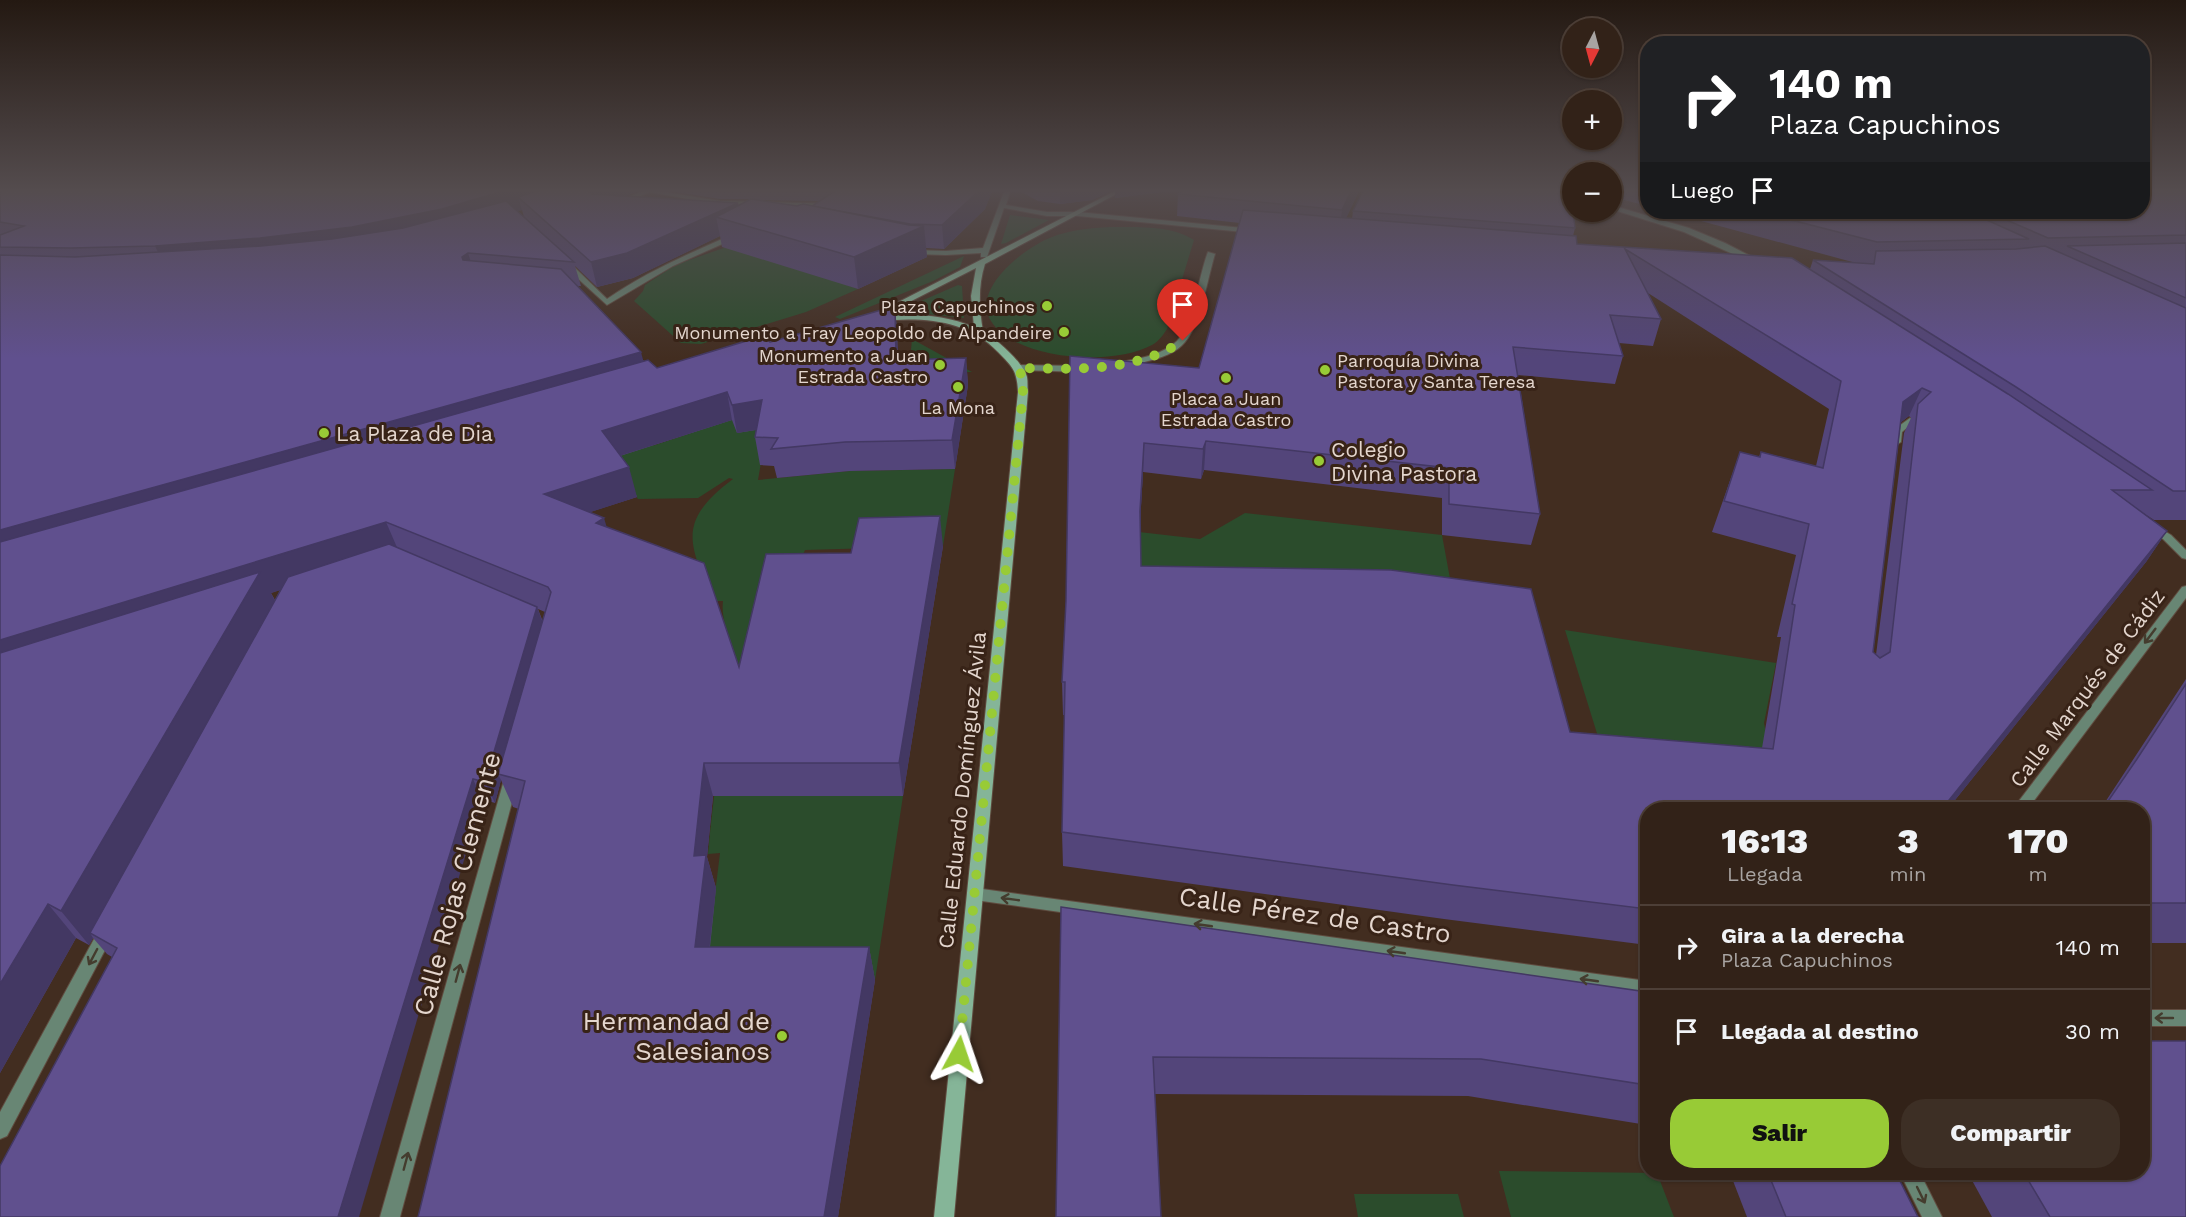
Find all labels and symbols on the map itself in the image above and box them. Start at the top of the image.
north arrow [1562,18,1622,78]
pin [1157,279,1208,341]
place label: Plaza Capuchinos [880,296,1035,317]
marker: Plaza Capuchinos [1040,299,1054,313]
place label: Monumento a Fray Leopoldo de Alpandeire [674,322,1052,343]
marker: Monumento a Fray Leopoldo de Alpandeire [1057,325,1071,339]
place label: Monumento a Juan Estrada Castro [759,345,928,387]
place label: Parroquía Divina Pastora y Santa Teresa [1337,350,1535,392]
marker: Monumento a Juan Estrada Castro [933,358,947,372]
marker: Parroquía Divina Pastora y Santa Teresa [1318,363,1332,377]
marker: Placa a Juan Estrada Castro [1219,371,1233,385]
marker: La Mona [951,380,965,394]
place label: Placa a Juan Estrada Castro [1161,388,1291,430]
place label: La Mona [921,397,995,418]
place label: La Plaza de Dia [336,421,493,446]
marker: La Plaza de Dia [317,426,331,440]
place label: Colegio Divina Pastora [1331,437,1477,486]
marker: Colegio Divina Pastora [1312,454,1326,468]
street label: Calle Marqués de Cádiz [2004,584,2170,792]
one-way arrow [2144,628,2157,644]
street label: Calle Eduardo Domínguez Ávila [933,630,991,950]
street label: Calle Rojas Clemente [407,749,507,1019]
street label: Calle Pérez de Castro [1177,881,1453,949]
one-way arrow [1000,893,1020,904]
one-way arrow [1194,920,1213,931]
one-way arrow [1387,946,1407,957]
one-way arrow [87,948,98,966]
one-way arrow [452,964,464,983]
one-way arrow [1580,974,1600,985]
place label: Hermandad de Salesianos [582,1006,770,1066]
one-way arrow [2155,1012,2174,1024]
position arrow [927,1022,991,1086]
marker: Hermandad de Salesianos [775,1029,789,1043]
one-way arrow [400,1152,412,1171]
one-way arrow [1916,1186,1928,1204]

